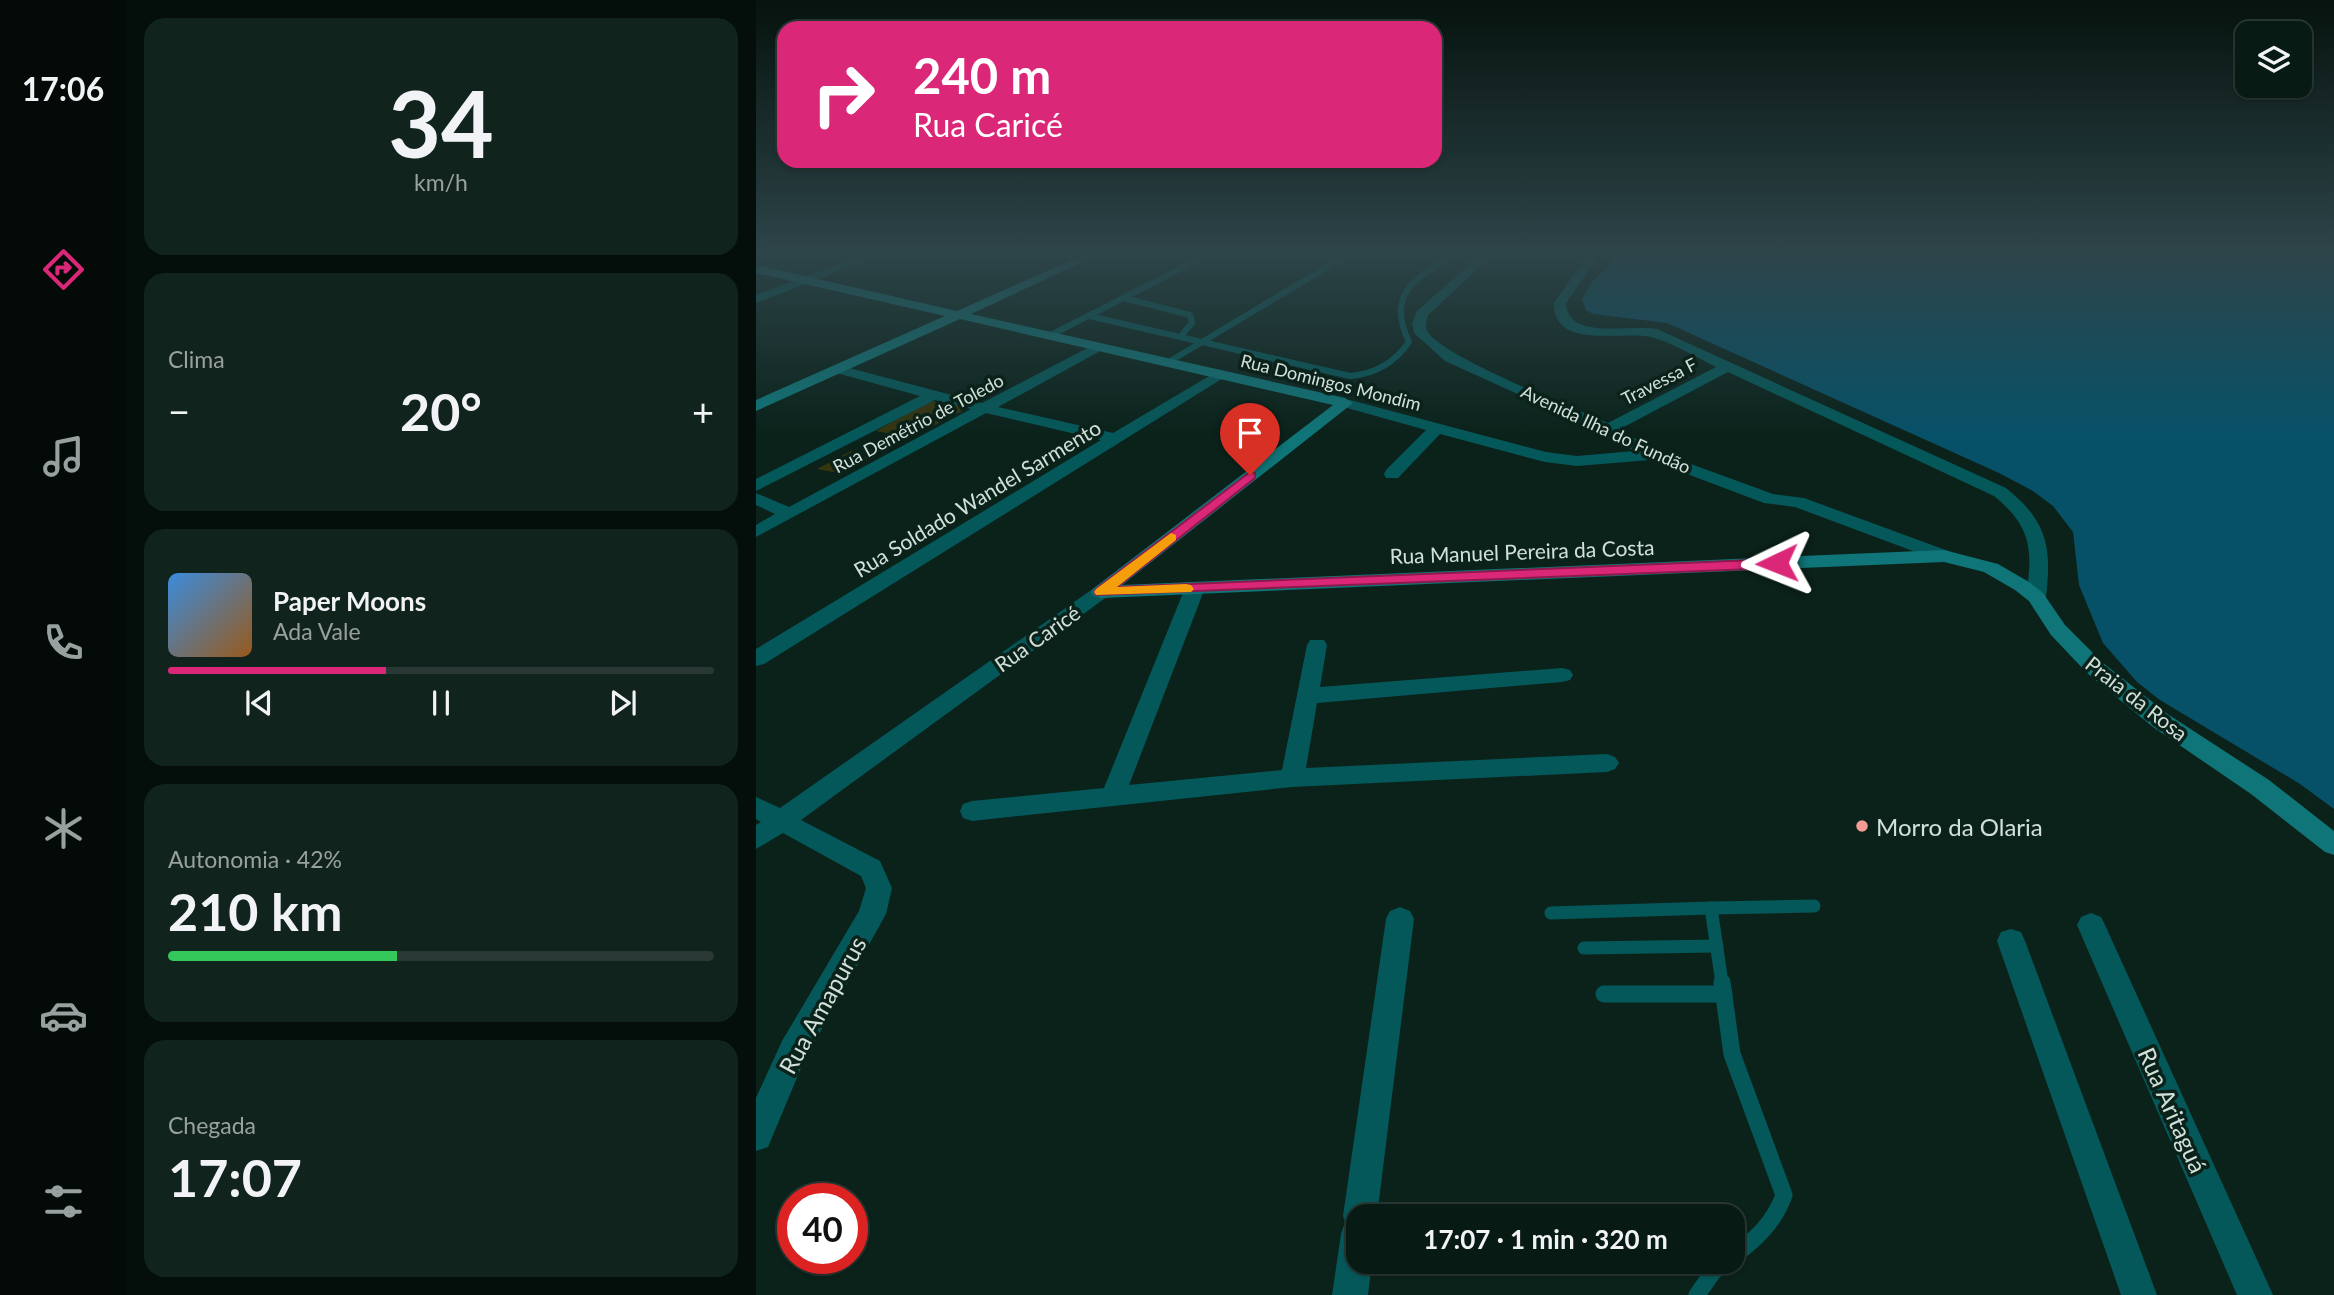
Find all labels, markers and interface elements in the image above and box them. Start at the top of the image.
map controls [2235,21,2312,98]
button: layers [2235,21,2312,98]
text: 240 m [913,46,1051,104]
icon: right [798,49,889,140]
text: 34 [388,68,494,177]
text: 17:06 [22,69,104,108]
text: Rua Caricé [913,105,1063,144]
text: km/h [414,168,468,196]
icon: directions [39,245,88,294]
text: Clima [168,345,225,373]
street label: Rua Domingos Mondim [1239,349,1423,415]
street label: Travessa F [1618,353,1700,409]
street label: Rua Demétrio de Toledo [829,369,1007,477]
text: 20° [400,380,482,442]
street label: Avenida Ilha do Fundão [1518,380,1694,478]
text: − [168,388,190,434]
text: + [692,388,714,434]
pin [1220,403,1280,475]
street label: Rua Soldado Wandel Sarmento [849,414,1105,582]
icon: arrive [1231,414,1269,452]
icon: music [39,432,88,481]
position arrow [1740,526,1814,600]
street label: Rua Manuel Pereira da Costa [1389,534,1655,568]
text: Paper Moons [273,585,426,617]
street label: Rua Caricé [990,600,1084,676]
text: Ada Vale [273,617,361,645]
icon: phone [39,618,88,667]
street label: Praia da Rosa [2081,650,2193,746]
icon: previous [240,684,278,722]
icon: pause [422,684,460,722]
icon: next [604,684,642,722]
icon: climate [39,804,88,853]
place label: Morro da Olaria [1876,812,2043,841]
marker: Morro da Olaria [1854,818,1870,834]
text: Autonomia · 42% [168,845,342,873]
text: 210 km [168,880,342,942]
street label: Rua Amapurus [772,931,872,1079]
icon: car [39,991,88,1040]
street label: Rua Aritaguá [2132,1043,2214,1177]
text: Chegada [168,1111,256,1139]
text: 17:07 [168,1146,302,1208]
icon: filters [39,1177,88,1226]
speed limit sign: 40 [777,1183,868,1274]
text: 17:07 · 1 min · 320 m [1423,1223,1668,1255]

